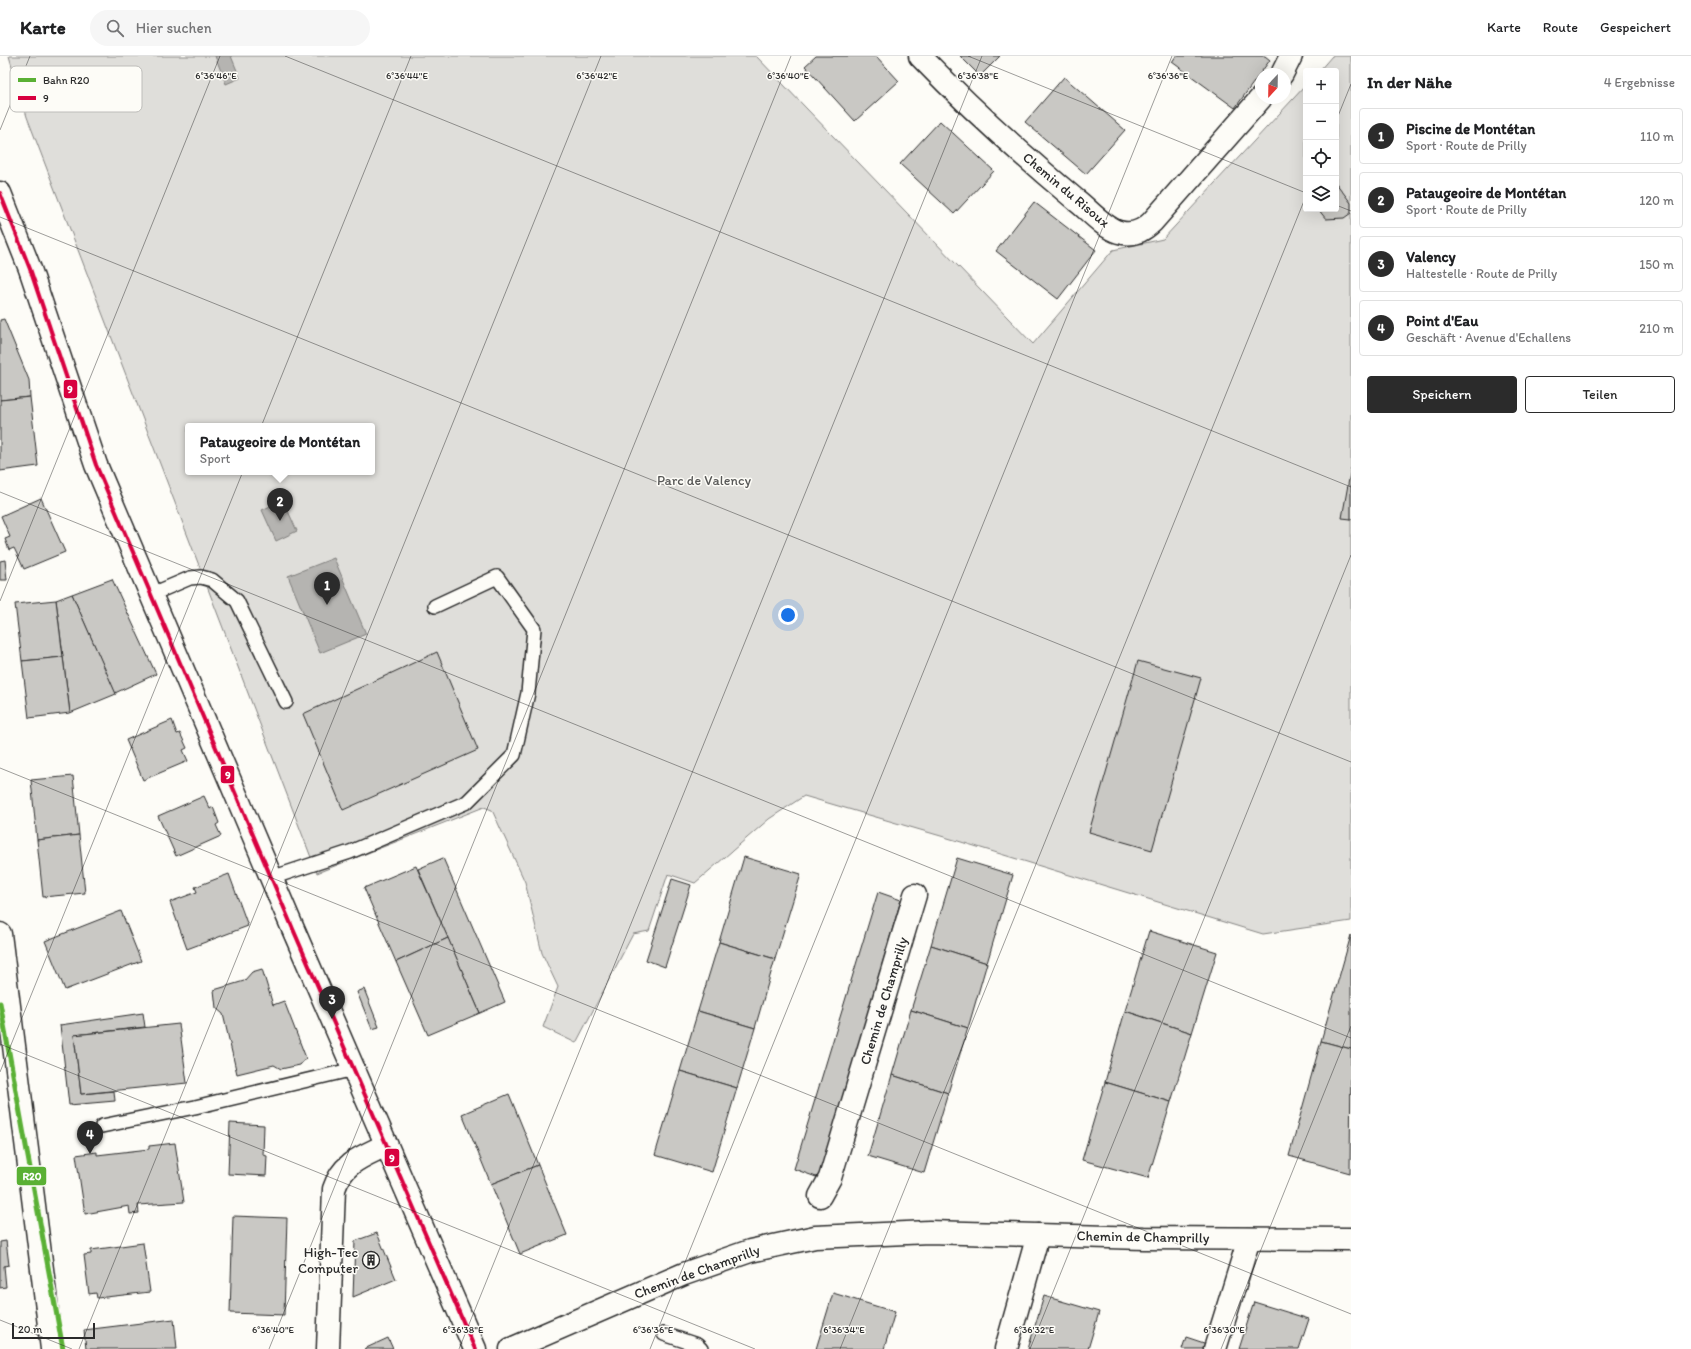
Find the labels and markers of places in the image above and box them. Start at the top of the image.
pin: 2 [267,488,293,521]
pin: 1 [314,572,340,605]
pin: 3 [319,986,345,1019]
pin: 4 [77,1121,103,1154]
place label: High-Tec Computer [298,1244,358,1277]
building icon: High-Tec Computer [361,1250,381,1270]

